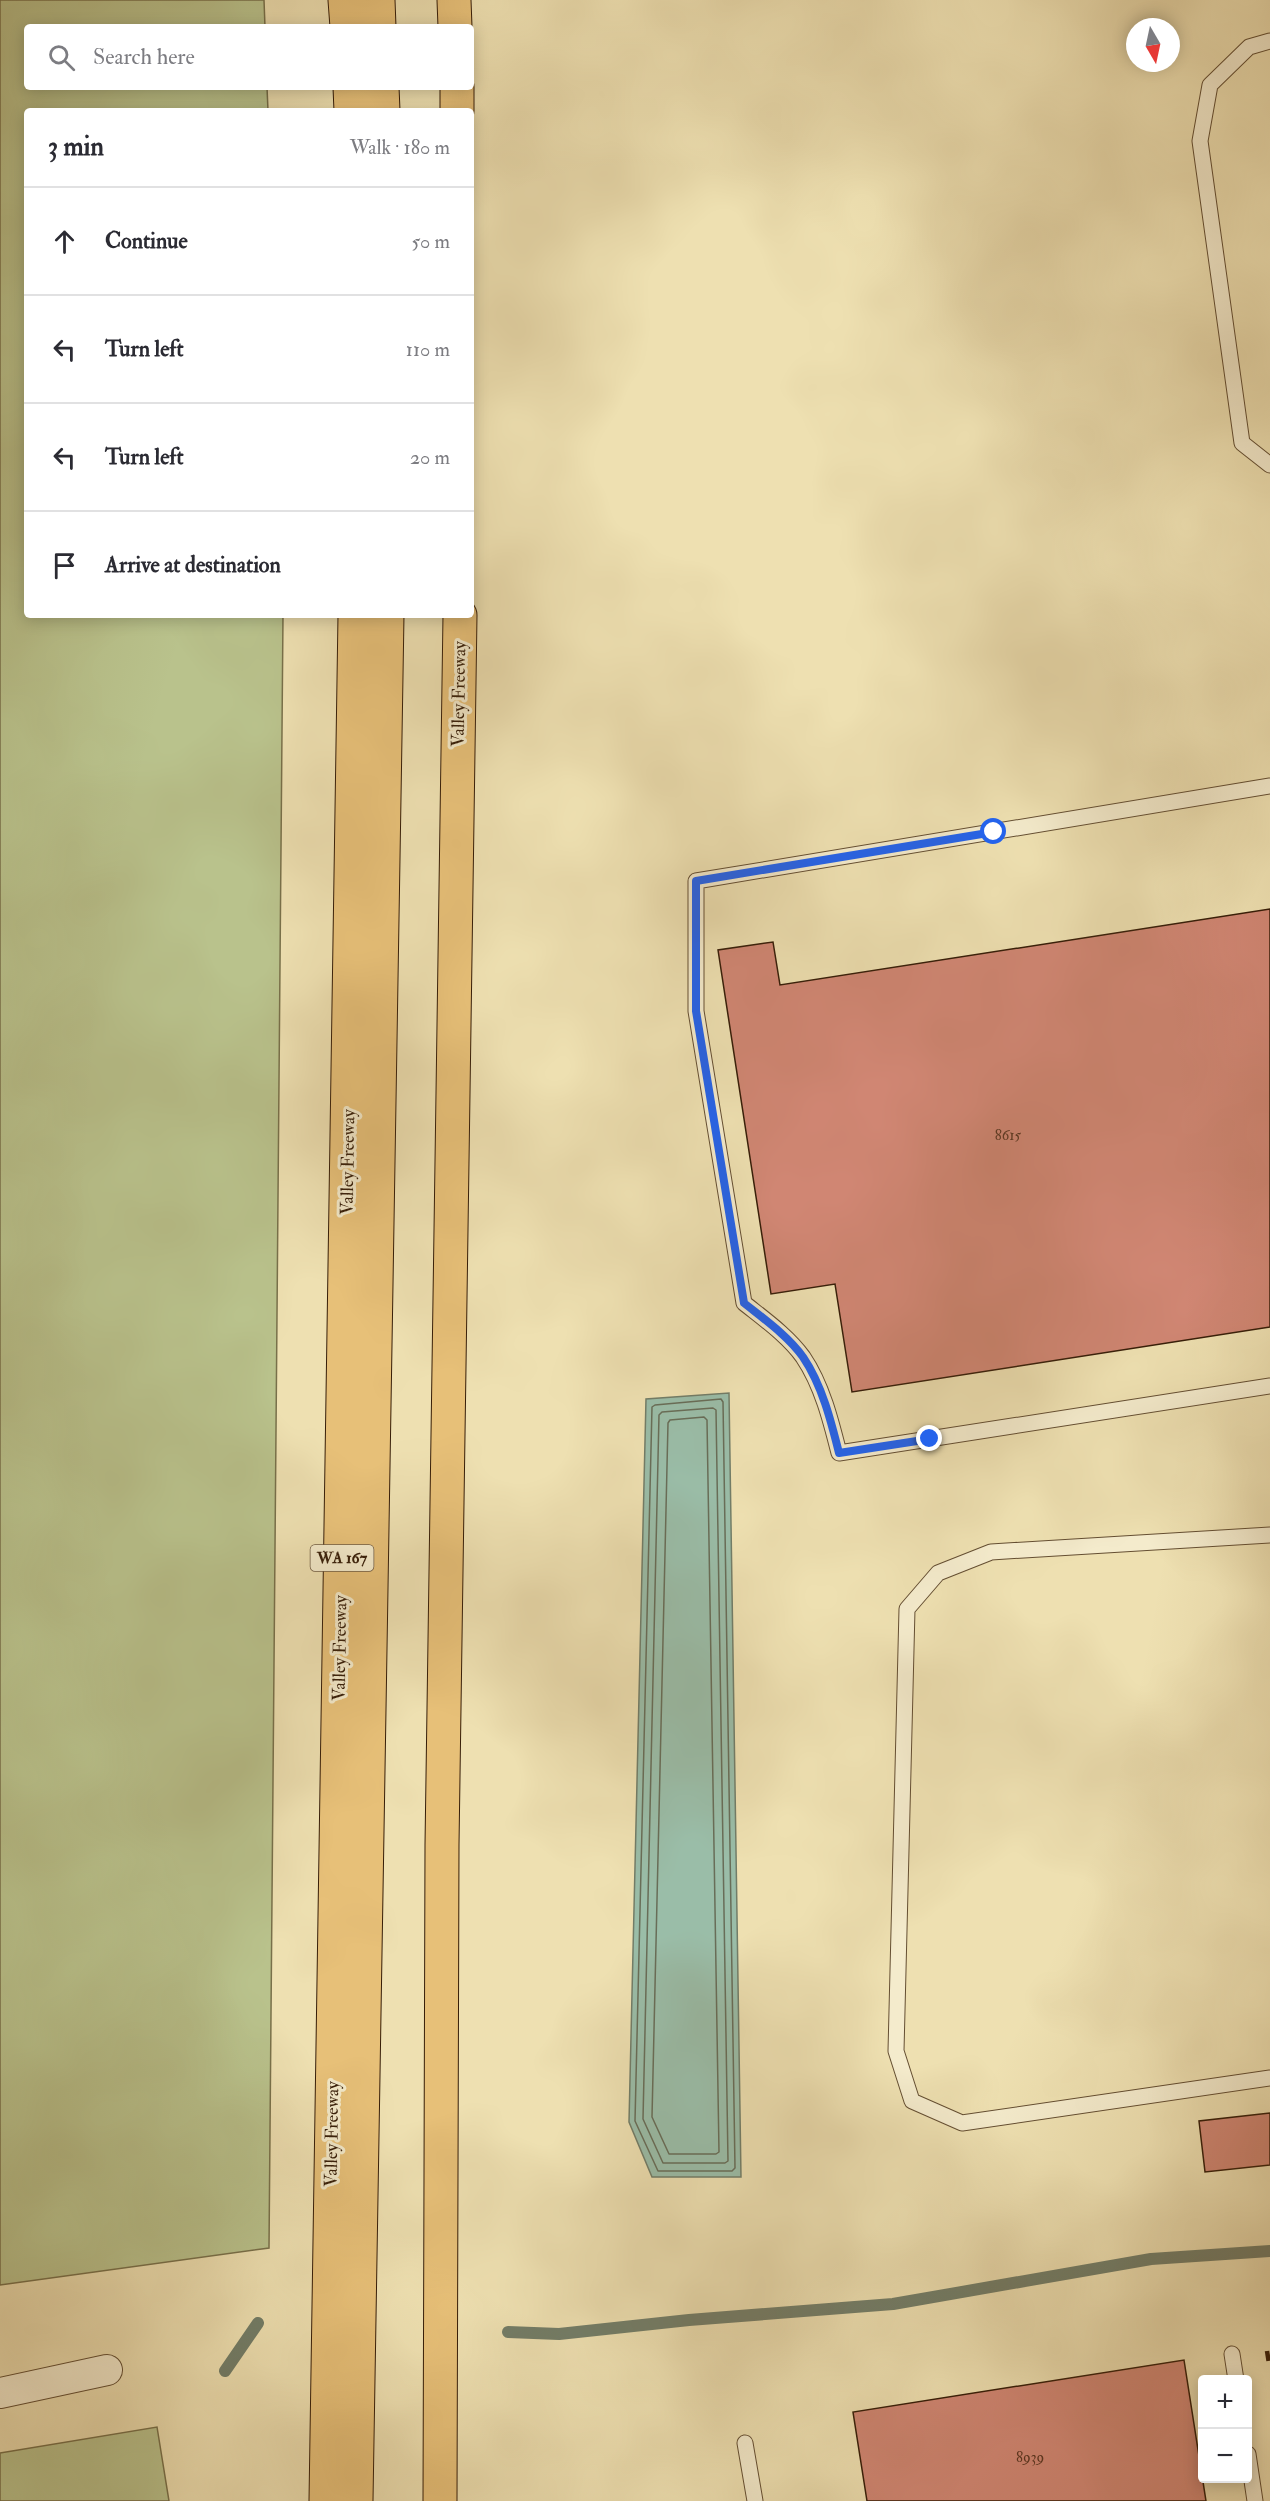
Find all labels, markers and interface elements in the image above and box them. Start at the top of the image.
north arrow [1126,18,1180,72]
search box [24,24,474,90]
icon: search [45,41,78,74]
text: Search here [93,43,195,71]
text: 3 min [48,131,104,163]
text: Walk · 180 m [350,135,450,160]
icon: ahead [48,225,81,258]
text: Continue [105,227,188,255]
text: 50 m [411,229,450,254]
icon: left [48,333,81,366]
text: Turn left [105,335,184,363]
text: 110 m [406,337,450,362]
icon: left [48,441,81,474]
text: Turn left [105,443,184,471]
text: 20 m [410,445,450,470]
icon: arrive [48,549,81,582]
text: Arrive at destination [105,551,281,579]
street label: Valley Freeway [447,640,471,747]
route start [980,818,1006,844]
street label: Valley Freeway [336,1108,360,1215]
house number: 8615 [995,1126,1022,1145]
route end [916,1425,942,1451]
road number: WA 167 [310,1545,374,1571]
street label: Valley Freeway [328,1594,352,1701]
street label: Valley Freeway [320,2080,344,2187]
map controls [1198,2375,1252,2483]
button: + [1198,2375,1252,2429]
button: − [1198,2429,1252,2483]
house number: 8939 [1016,2448,1044,2467]

